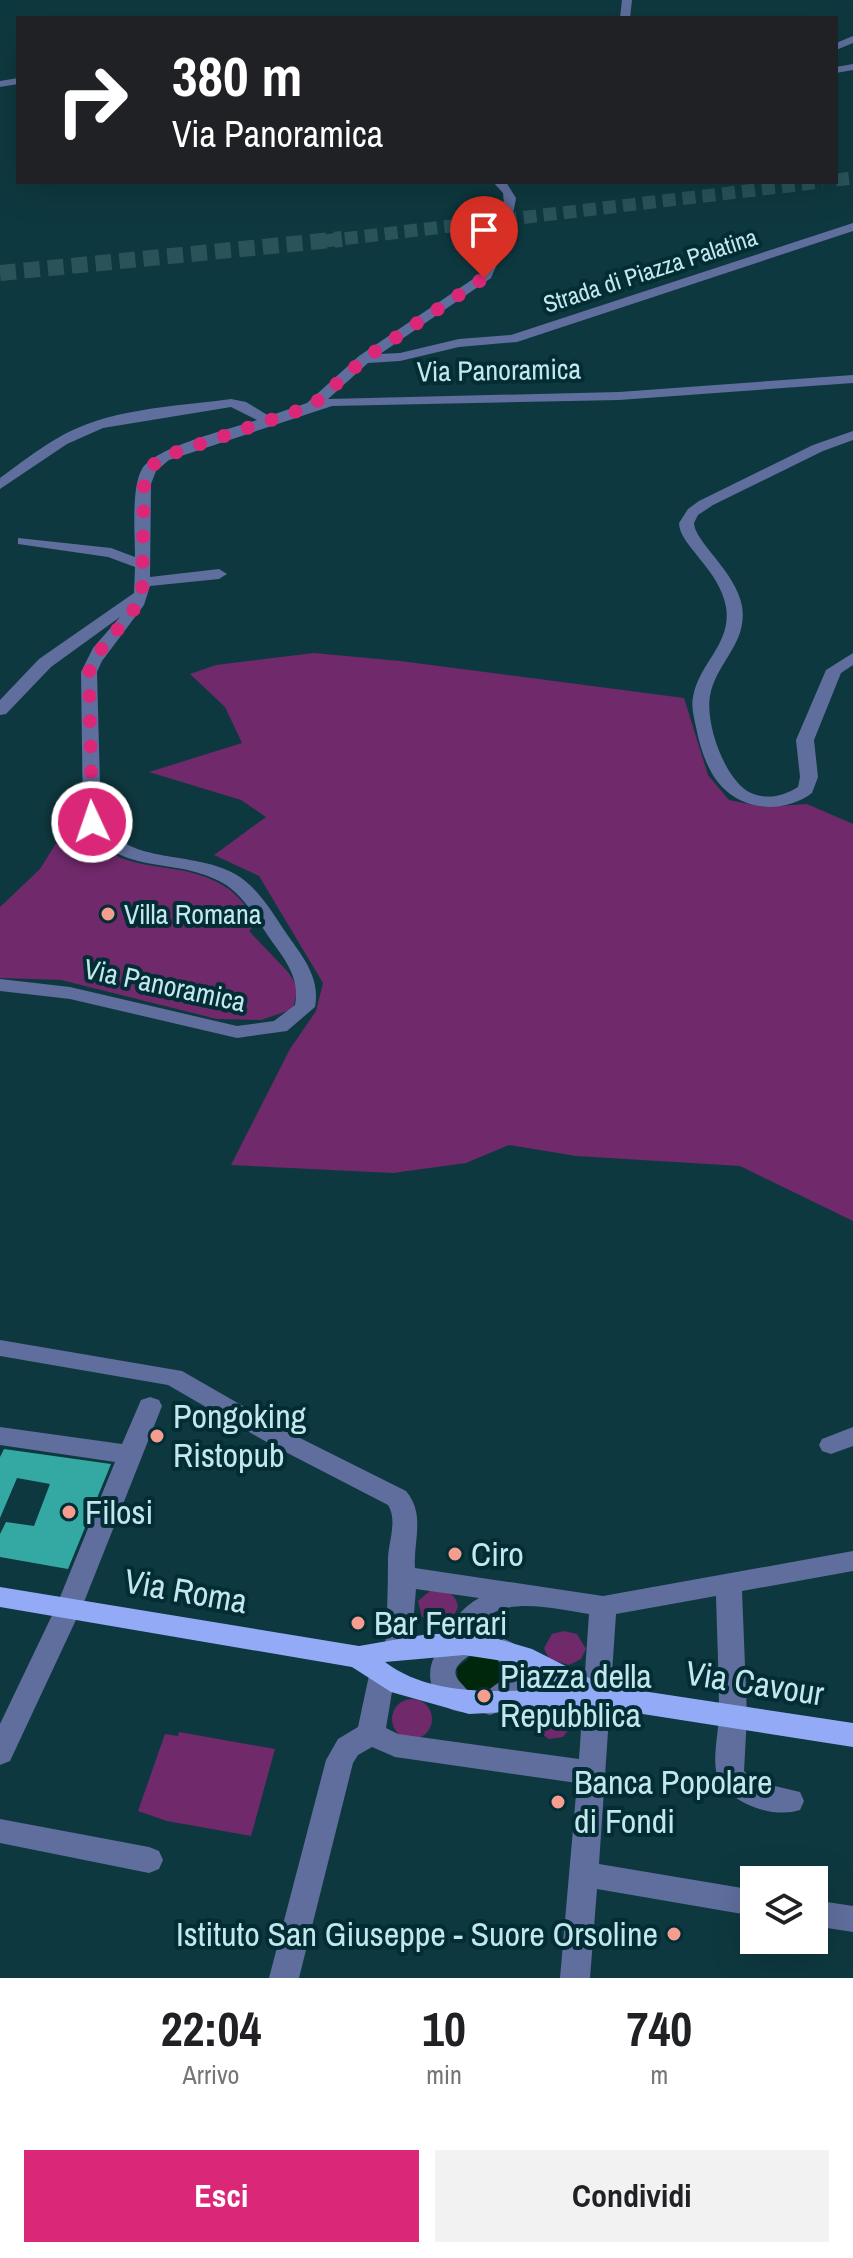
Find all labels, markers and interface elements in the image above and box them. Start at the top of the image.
text: 380 m [172,38,302,113]
icon: right [40,48,144,152]
text: Via Panoramica [172,110,383,158]
pin [450,196,518,278]
icon: arrive [462,208,506,252]
street label: Strada di Piazza Palatina [539,220,761,320]
street label: Via Panoramica [417,350,582,390]
position arrow [50,780,134,864]
place label: Villa Romana [124,895,262,933]
marker: Villa Romana [99,905,117,923]
street label: Via Panoramica [81,949,250,1021]
place label: Pongoking Ristopub [173,1393,307,1478]
marker: Pongoking Ristopub [148,1427,166,1445]
place label: Filosi [85,1489,153,1535]
marker: Filosi [60,1503,78,1521]
place label: Ciro [471,1531,524,1577]
marker: Ciro [446,1545,464,1563]
street label: Via Roma [121,1558,251,1624]
place label: Bar Ferrari [374,1600,507,1646]
marker: Bar Ferrari [349,1614,367,1632]
street label: Via Cavour [683,1649,828,1717]
place label: Piazza della Repubblica [500,1653,652,1738]
marker: Piazza della Repubblica [475,1687,493,1705]
place label: Banca Popolare di Fondi [574,1759,772,1844]
marker: Banca Popolare di Fondi [549,1793,567,1811]
map controls [740,1866,828,1954]
button: layers [740,1866,828,1954]
place label: Istituto San Giuseppe - Suore Orsoline [176,1911,658,1957]
marker: Istituto San Giuseppe - Suore Orsoline [665,1925,683,1943]
text: 22:04 [161,1996,261,2061]
text: 10 [422,1996,466,2061]
text: 740 [627,1996,692,2061]
text: Arrivo [183,2057,239,2092]
text: min [426,2057,462,2092]
text: m [651,2057,668,2092]
button: Esci [24,2150,419,2242]
button: Condividi [435,2150,829,2242]

